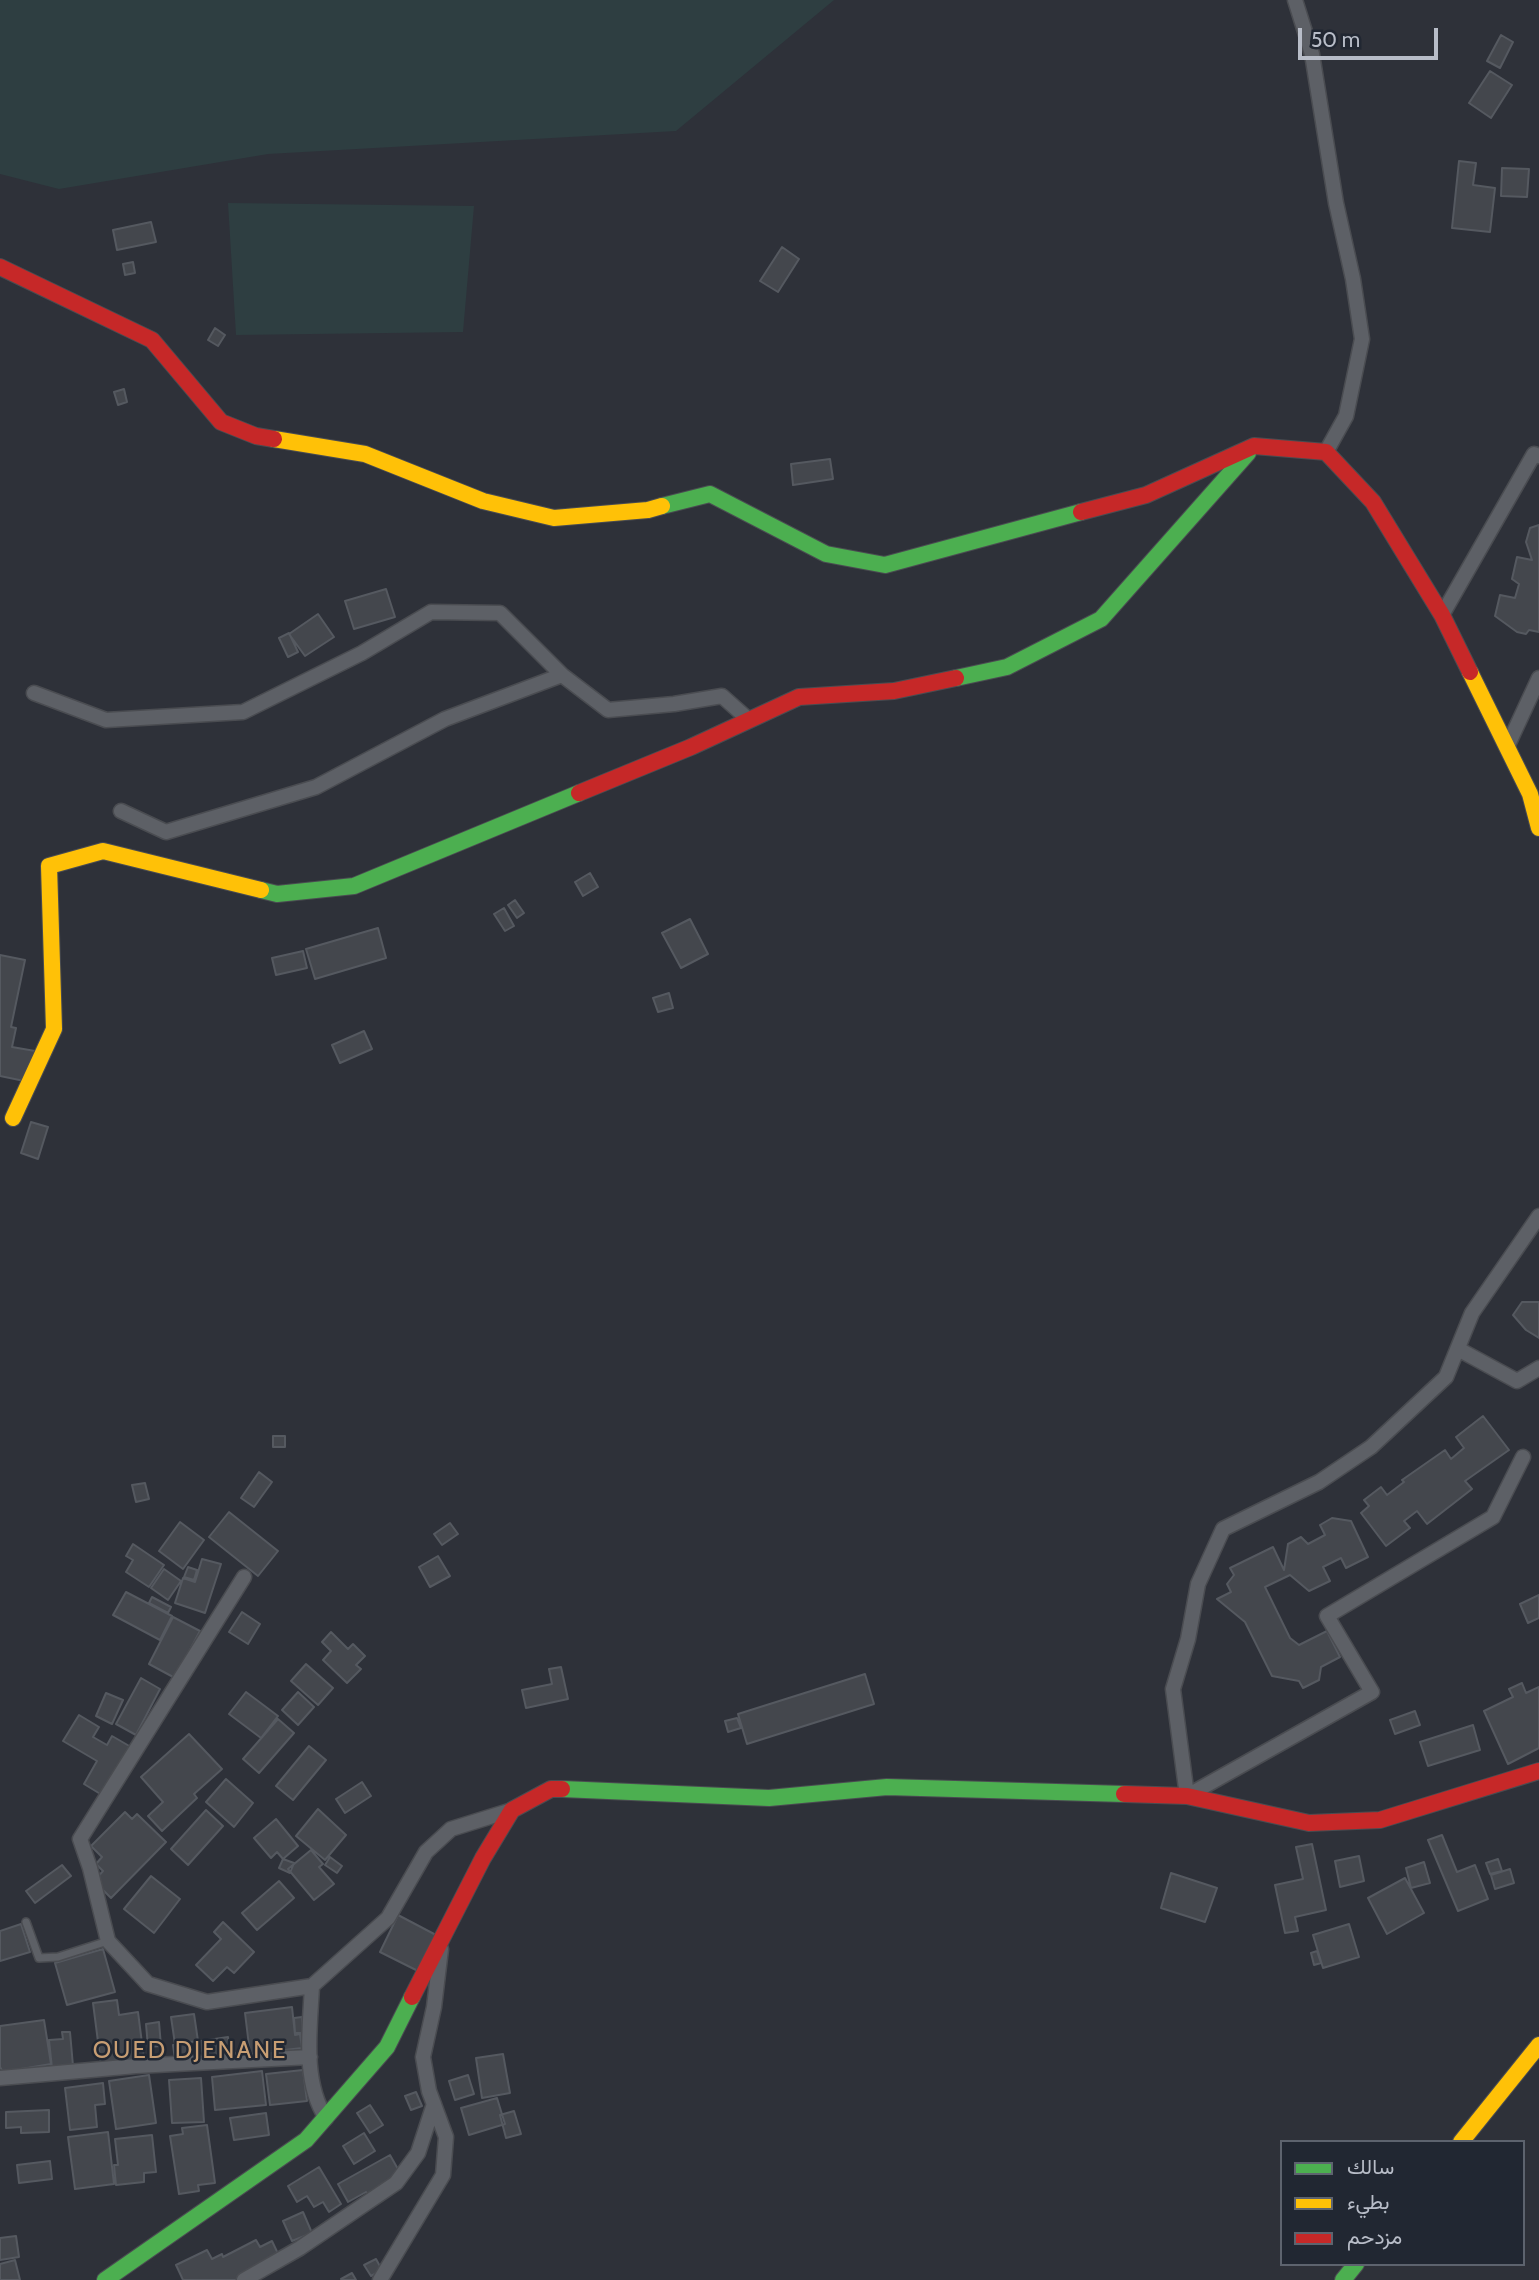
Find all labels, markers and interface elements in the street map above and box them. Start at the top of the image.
scale bar [1301,14,1441,58]
text: 50 m [1311,27,1360,52]
district label: OUED DJENANE [94,2037,286,2065]
legend [1280,2140,1525,2266]
text: سالك [1347,2154,1394,2179]
text: بطيء [1347,2189,1390,2214]
text: مزدحم [1347,2224,1402,2249]

